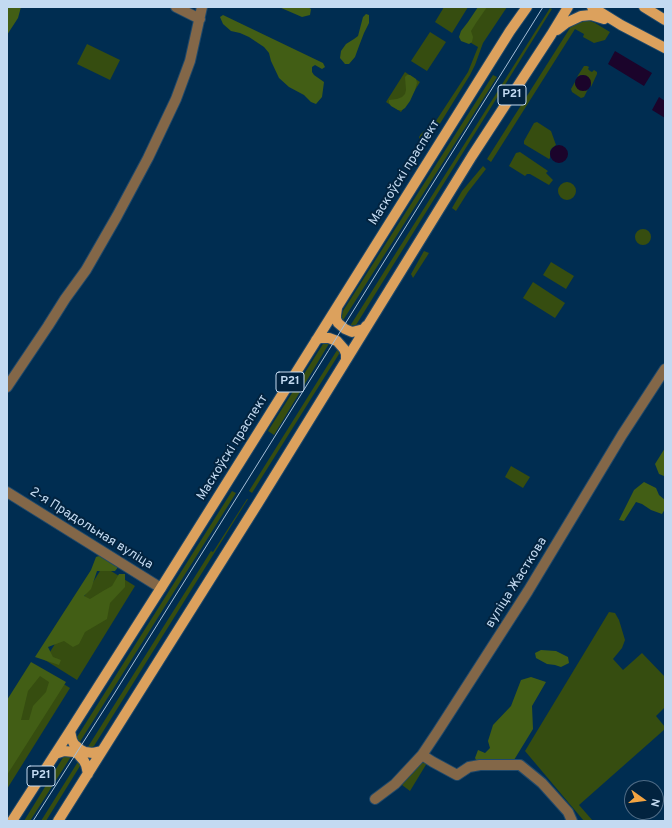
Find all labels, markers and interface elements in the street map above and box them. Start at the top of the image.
road number: Р21 [498,85,526,105]
street label: Маскоўскі праспект [366,117,444,229]
road number: Р21 [276,372,304,392]
street label: Маскоўскі праспект [194,392,272,504]
street label: 2-я Прадольная вуліца [26,485,156,573]
street label: вуліца Жасткова [483,535,551,631]
road number: Р21 [27,766,55,786]
north arrow [624,780,664,820]
text: N [647,797,662,808]

